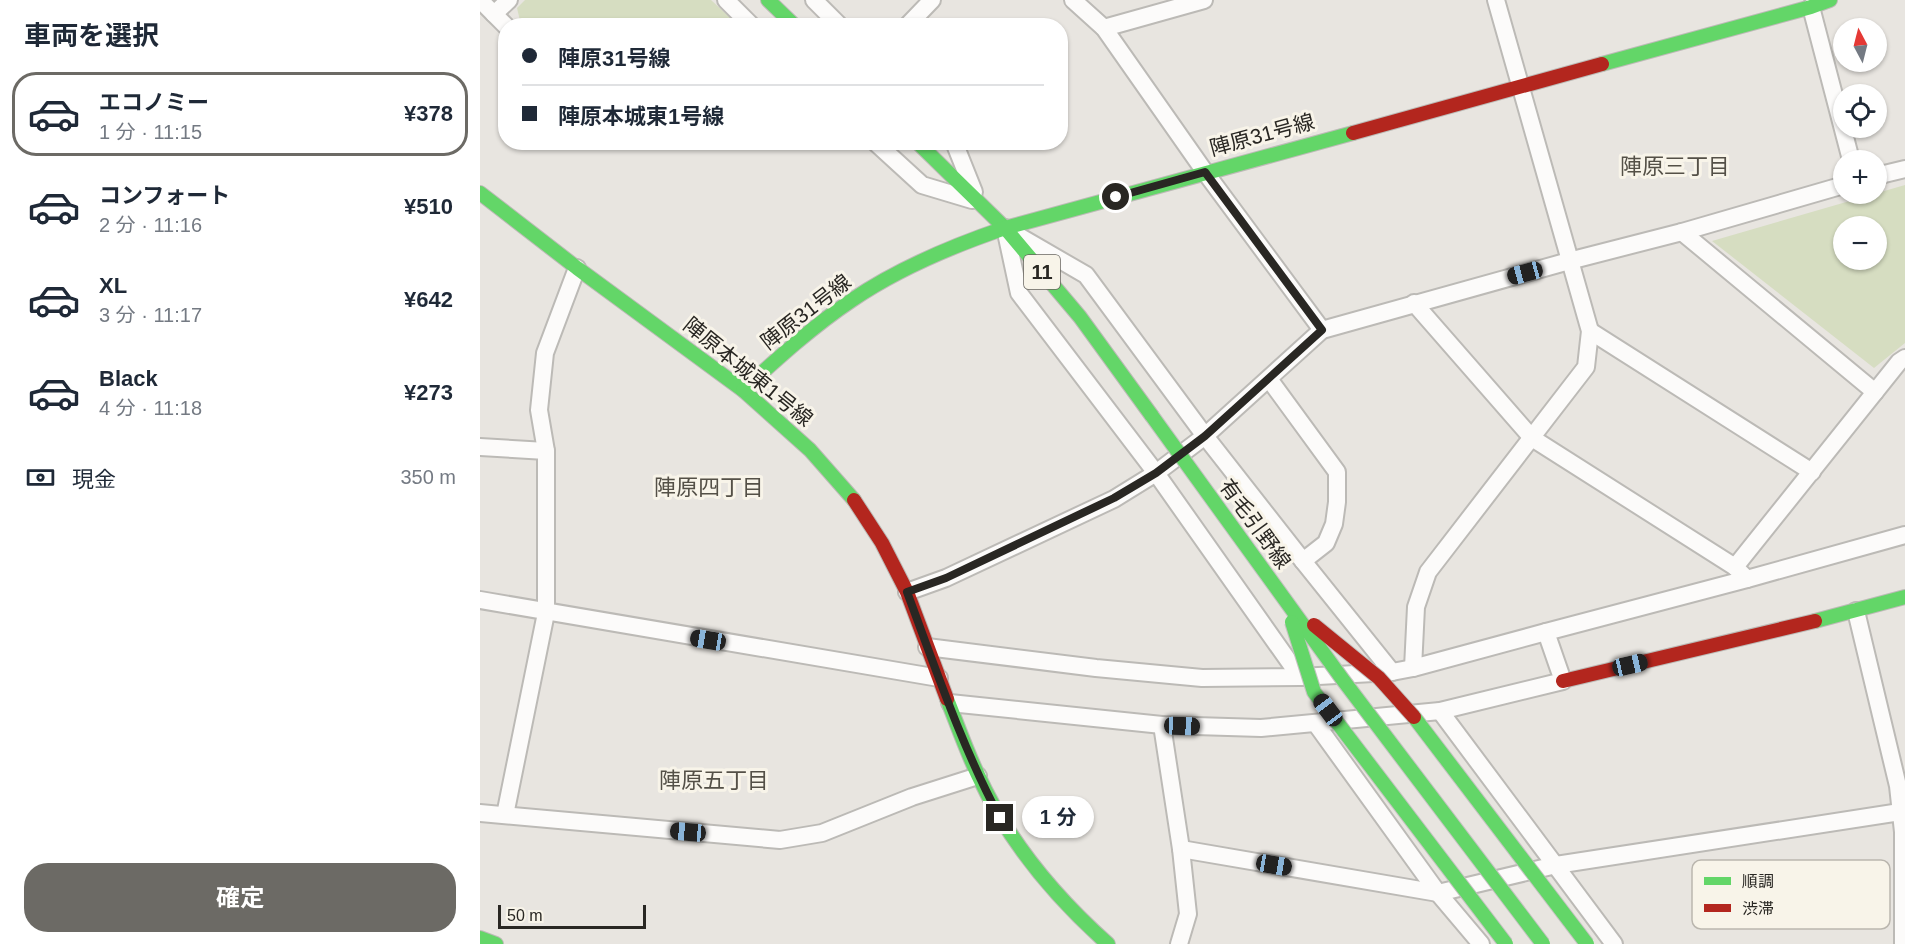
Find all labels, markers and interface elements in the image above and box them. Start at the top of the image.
north arrow [1833,18,1887,72]
map controls [1833,18,1887,270]
text: 車両を選択 [24,21,159,51]
text: 陣原31号線 [558,46,670,71]
button: locate [1833,84,1887,138]
icon: car [27,87,81,141]
text: エコノミー [99,90,209,115]
text: ¥378 [404,101,453,126]
text: 陣原本城東1号線 [558,104,724,129]
street label: 陣原31号線 [1207,110,1317,160]
text: 1 分 · 11:15 [99,121,202,143]
button: + [1833,150,1887,204]
district label: 陣原三丁目 [1620,154,1730,179]
icon: car [27,180,81,234]
text: コンフォート [99,183,230,208]
route start [1102,183,1129,210]
text: ¥510 [404,194,453,219]
text: 2 分 · 11:16 [99,214,202,236]
button: − [1833,216,1887,270]
road number: 11 [1024,255,1060,289]
car [1505,260,1545,286]
street label: 陣原31号線 [756,269,855,354]
icon: car [27,273,81,327]
text: XL [99,273,127,298]
text: ¥642 [404,287,453,312]
text: 3 分 · 11:17 [99,304,202,326]
street label: 陣原本城東1号線 [679,313,817,430]
icon: car [27,366,81,420]
text: Black [99,366,158,391]
text: ¥273 [404,380,453,405]
text: 4 分 · 11:18 [99,397,202,419]
icon: cash [24,461,57,494]
text: 350 m [400,466,456,488]
text: 現金 [72,467,116,492]
street label: 有毛引野線 [1215,474,1296,573]
district label: 陣原四丁目 [654,475,764,500]
car [689,628,727,652]
car [1610,652,1650,678]
car [1310,690,1346,730]
car [1164,716,1200,736]
district label: 陣原五丁目 [659,768,769,793]
callout: 1 分 [1021,797,1093,839]
route end [986,804,1013,831]
text: 1 分 [1040,806,1076,828]
car [669,821,707,843]
car [1255,853,1293,877]
legend [1692,860,1890,929]
button: 確定 [24,863,456,932]
text: 順調 [1742,873,1774,890]
text: 渋滞 [1742,900,1774,917]
scale bar [498,902,646,930]
text: 50 m [507,907,543,924]

